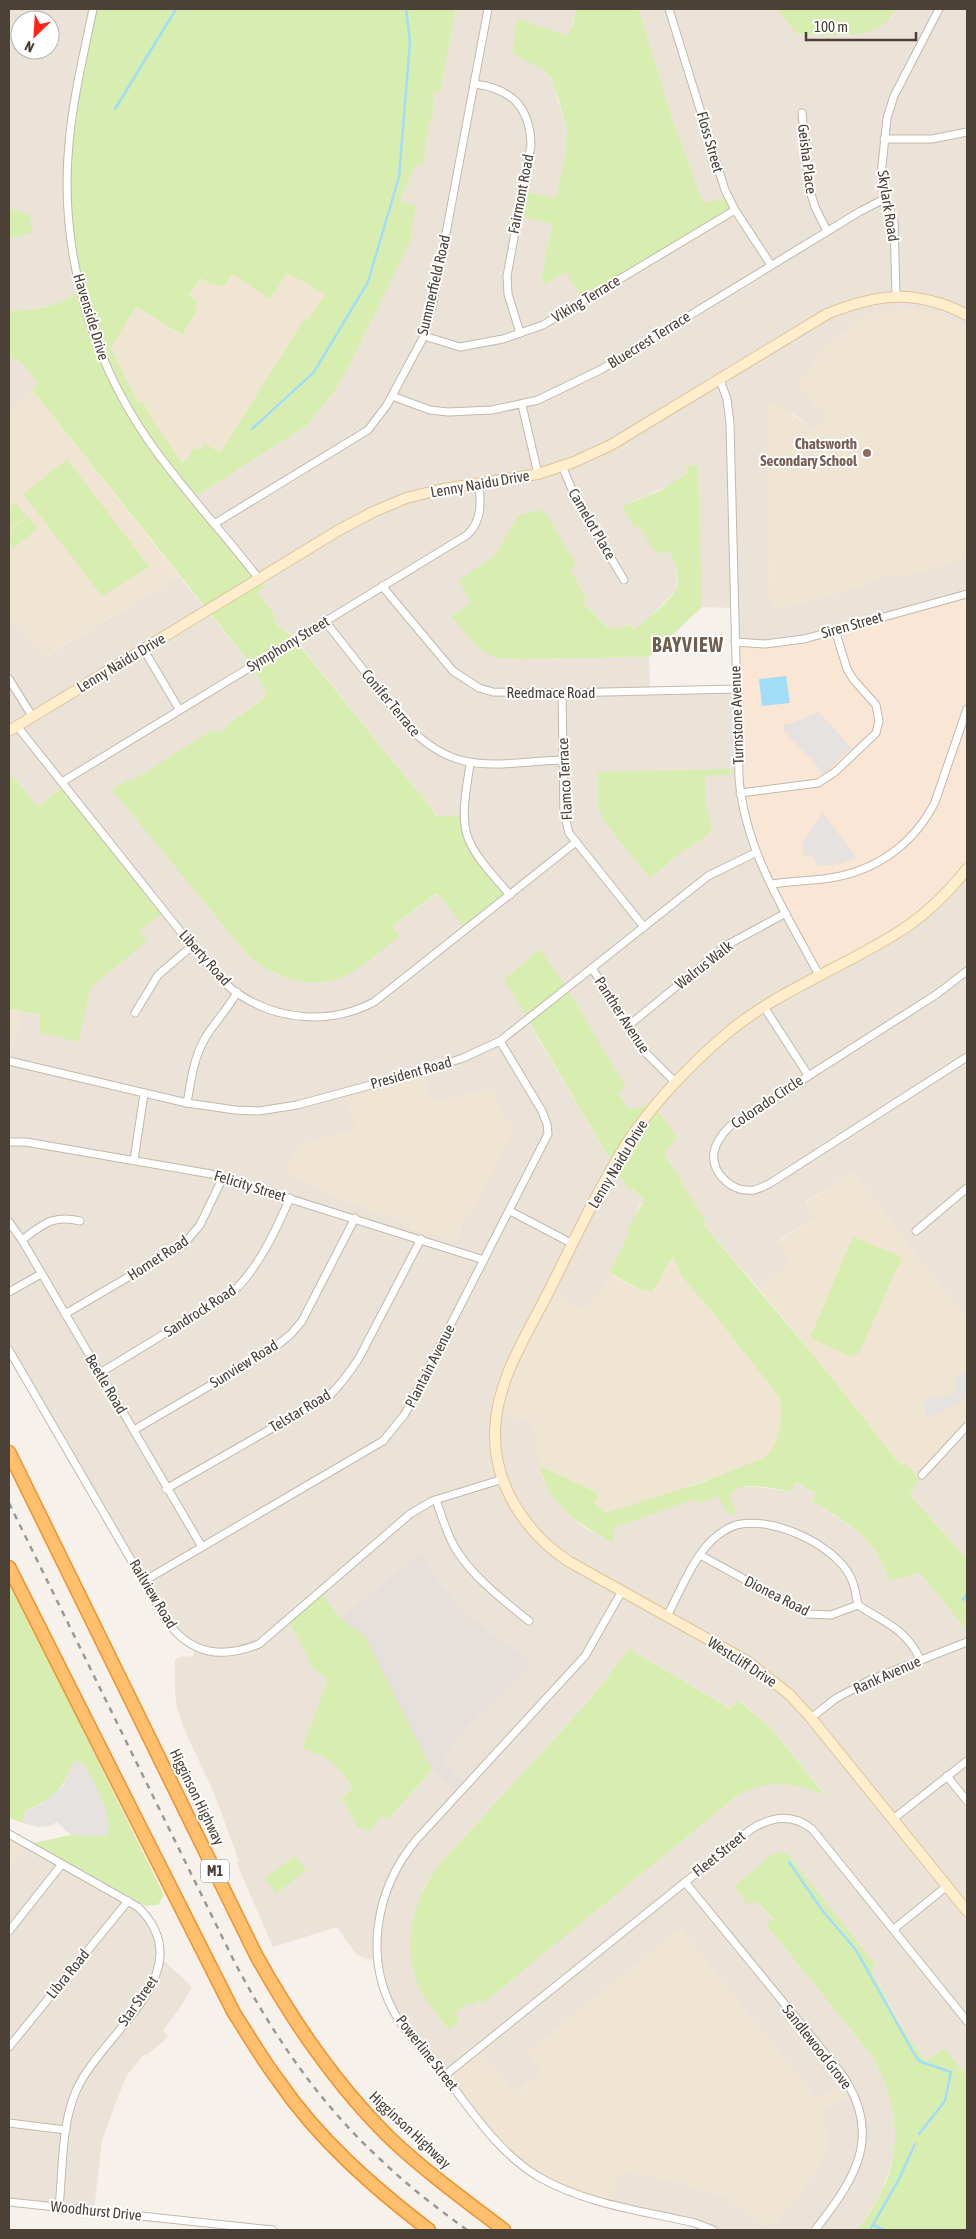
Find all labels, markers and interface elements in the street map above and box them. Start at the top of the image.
north arrow [10,10,60,60]
scale bar [806,10,916,42]
text: 100 m [814,18,848,35]
text: N [22,38,37,56]
street label: Floss Street [694,109,727,174]
street label: Geisha Place [795,123,820,195]
street label: Fairmont Road [504,153,537,235]
street label: Skylark Road [874,169,903,243]
street label: Summerfield Road [414,233,453,337]
street label: Viking Terrace [549,271,623,326]
street label: Havenside Drive [70,272,113,362]
street label: Bluecrest Terrace [604,307,693,372]
place label: Chatsworth Secondary School [760,435,858,469]
marker: Chatsworth Secondary School [861,447,873,459]
street label: Lenny Naidu Drive [429,466,531,501]
street label: Camelot Place [565,485,620,562]
street label: Siren Street [819,608,885,641]
street label: Symphony Street [244,612,332,675]
street label: Lenny Naidu Drive [73,629,168,696]
district label: BAYVIEW [652,633,724,656]
street label: Turnstone Avenue [726,665,747,765]
street label: Conifer Terrace [358,666,424,740]
street label: Reedmace Road [507,684,595,701]
street label: Flamco Terrace [554,737,575,821]
street label: Liberty Road [176,926,235,989]
street label: Walrus Walk [672,937,736,992]
street label: Panther Avenue [591,973,654,1056]
street label: President Road [368,1053,453,1092]
street label: Colorado Circle [728,1071,806,1132]
street label: Lenny Naidu Drive [584,1116,651,1211]
street label: Felicity Street [212,1167,288,1205]
street label: Hornet Road [124,1232,191,1284]
street label: Sandrock Road [161,1281,239,1340]
street label: Plantain Avenue [401,1321,458,1410]
street label: Sunview Road [207,1336,281,1391]
street label: Beetle Road [82,1351,131,1417]
street label: Telstar Road [266,1386,333,1435]
street label: Railview Road [126,1556,181,1631]
street label: Dionea Road [742,1572,813,1619]
street label: Westcliff Drive [705,1633,780,1690]
street label: Rank Avenue [850,1652,923,1697]
street label: Higginson Highway [167,1746,228,1848]
street label: Fleet Street [689,1827,748,1880]
road number: M1 [201,1860,229,1882]
street label: Libra Road [43,1946,93,2002]
street label: Star Street [114,1972,161,2029]
street label: Sandlewood Grove [779,2001,856,2092]
street label: Powerline Street [393,2012,462,2094]
street label: Higginson Highway [366,2088,455,2172]
street label: Woodhurst Drive [50,2197,143,2224]

